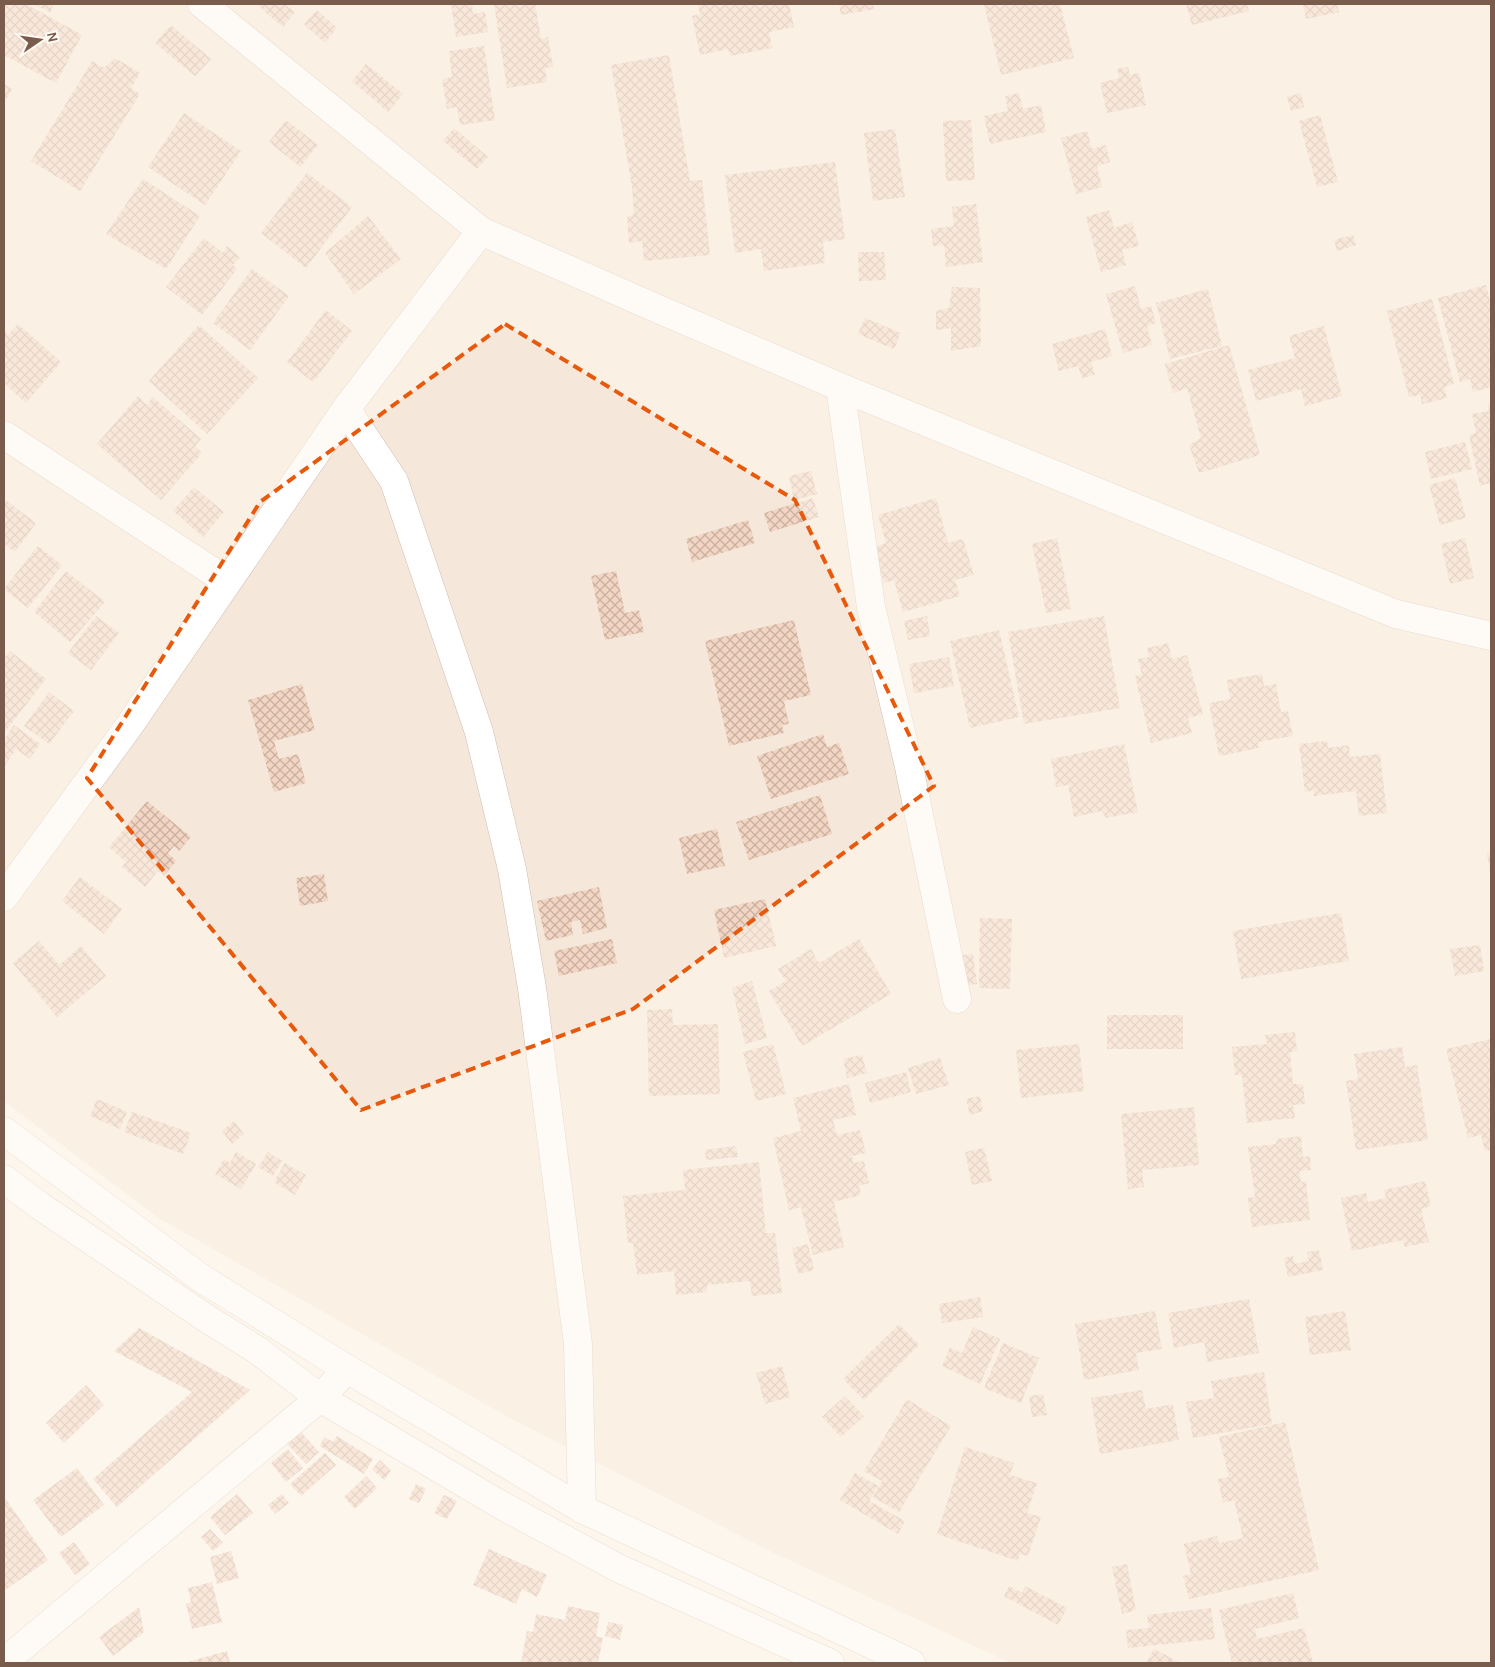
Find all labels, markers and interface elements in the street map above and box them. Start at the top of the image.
north arrow [15,15,65,65]
text: N [43,30,62,44]

